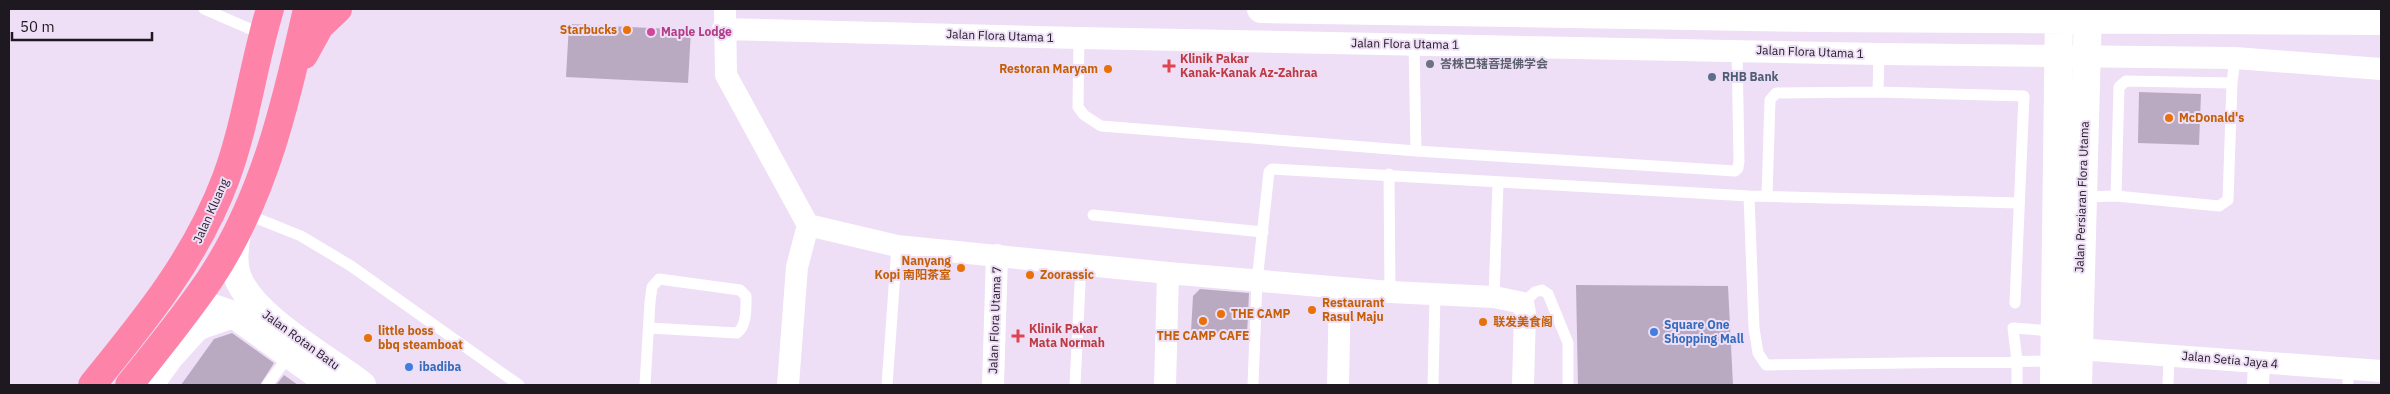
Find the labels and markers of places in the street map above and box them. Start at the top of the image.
place label: Starbucks [560,22,617,37]
marker: Starbucks [621,24,633,36]
place label: Maple Lodge [661,24,732,39]
marker: Maple Lodge [645,26,657,38]
place label: Klinik Pakar Kanak-Kanak Az-Zahraa [1180,51,1318,80]
place label: 峇株巴辖菩提佛学会 [1440,56,1548,71]
marker: 峇株巴辖菩提佛学会 [1424,58,1436,70]
marker: Klinik Pakar Kanak-Kanak Az-Zahraa [1162,59,1176,73]
place label: Restoran Maryam [999,61,1098,76]
marker: Restoran Maryam [1102,63,1114,75]
place label: RHB Bank [1722,69,1779,84]
marker: RHB Bank [1706,71,1718,83]
place label: McDonald's [2179,110,2244,125]
marker: McDonald's [2163,112,2175,124]
place label: Nanyang Kopi 南阳茶室 [875,253,951,282]
marker: Nanyang Kopi 南阳茶室 [955,262,967,274]
place label: Zoorassic [1040,267,1094,282]
marker: Zoorassic [1024,269,1036,281]
place label: Restaurant Rasul Maju [1322,295,1385,324]
marker: Restaurant Rasul Maju [1306,304,1318,316]
place label: THE CAMP [1231,306,1291,321]
marker: THE CAMP [1215,308,1227,320]
place label: 联发美食阁 [1493,314,1553,329]
marker: THE CAMP CAFE [1197,315,1209,327]
marker: 联发美食阁 [1477,316,1489,328]
place label: Square One Shopping Mall [1664,317,1744,346]
place label: Klinik Pakar Mata Normah [1029,321,1105,350]
place label: little boss bbq steamboat [378,323,463,352]
marker: Square One Shopping Mall [1648,326,1660,338]
place label: THE CAMP CAFE [1157,328,1249,343]
marker: Klinik Pakar Mata Normah [1011,329,1025,343]
marker: little boss bbq steamboat [362,332,374,344]
place label: ibadiba [419,359,462,374]
marker: ibadiba [403,361,415,373]

